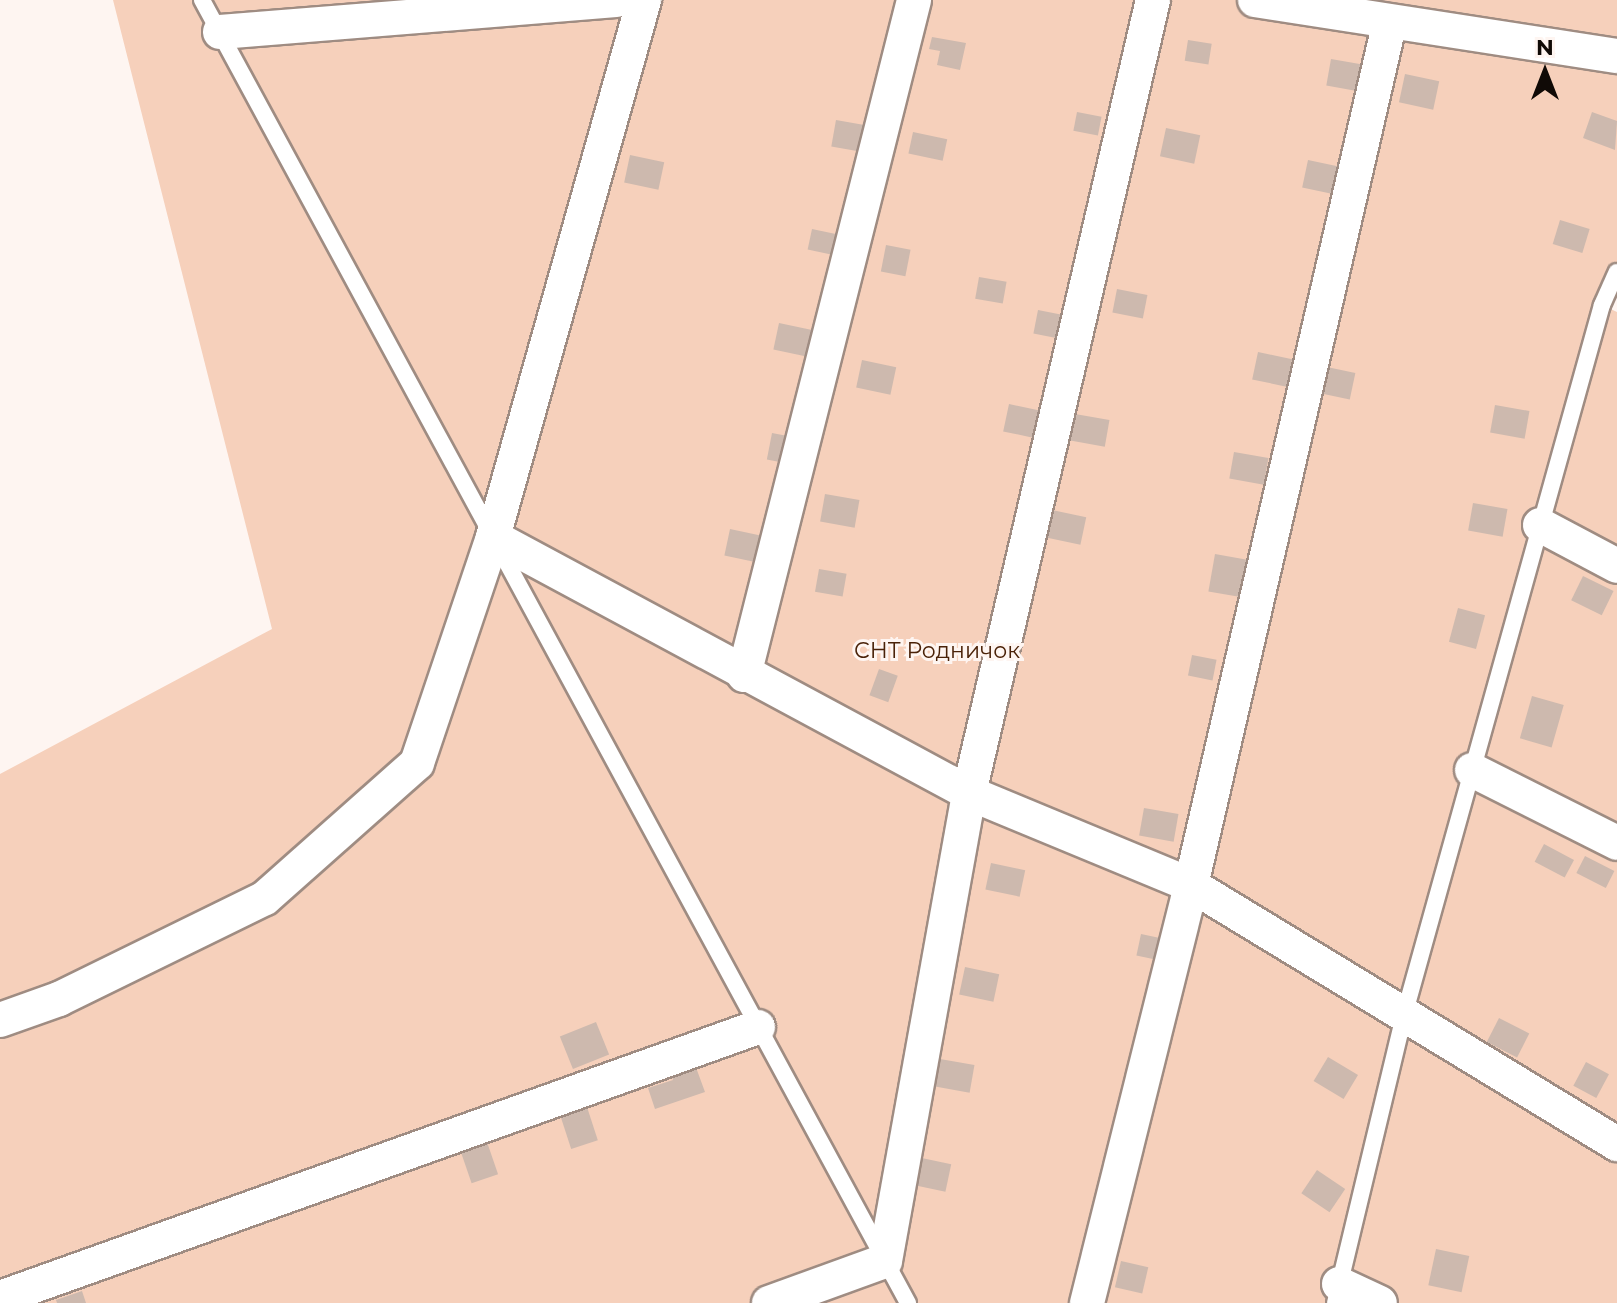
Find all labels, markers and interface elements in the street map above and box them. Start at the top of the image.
north arrow [1505,32,1585,112]
text: N [1536,34,1554,61]
park label: СНТ Родничок [854,638,1020,664]

